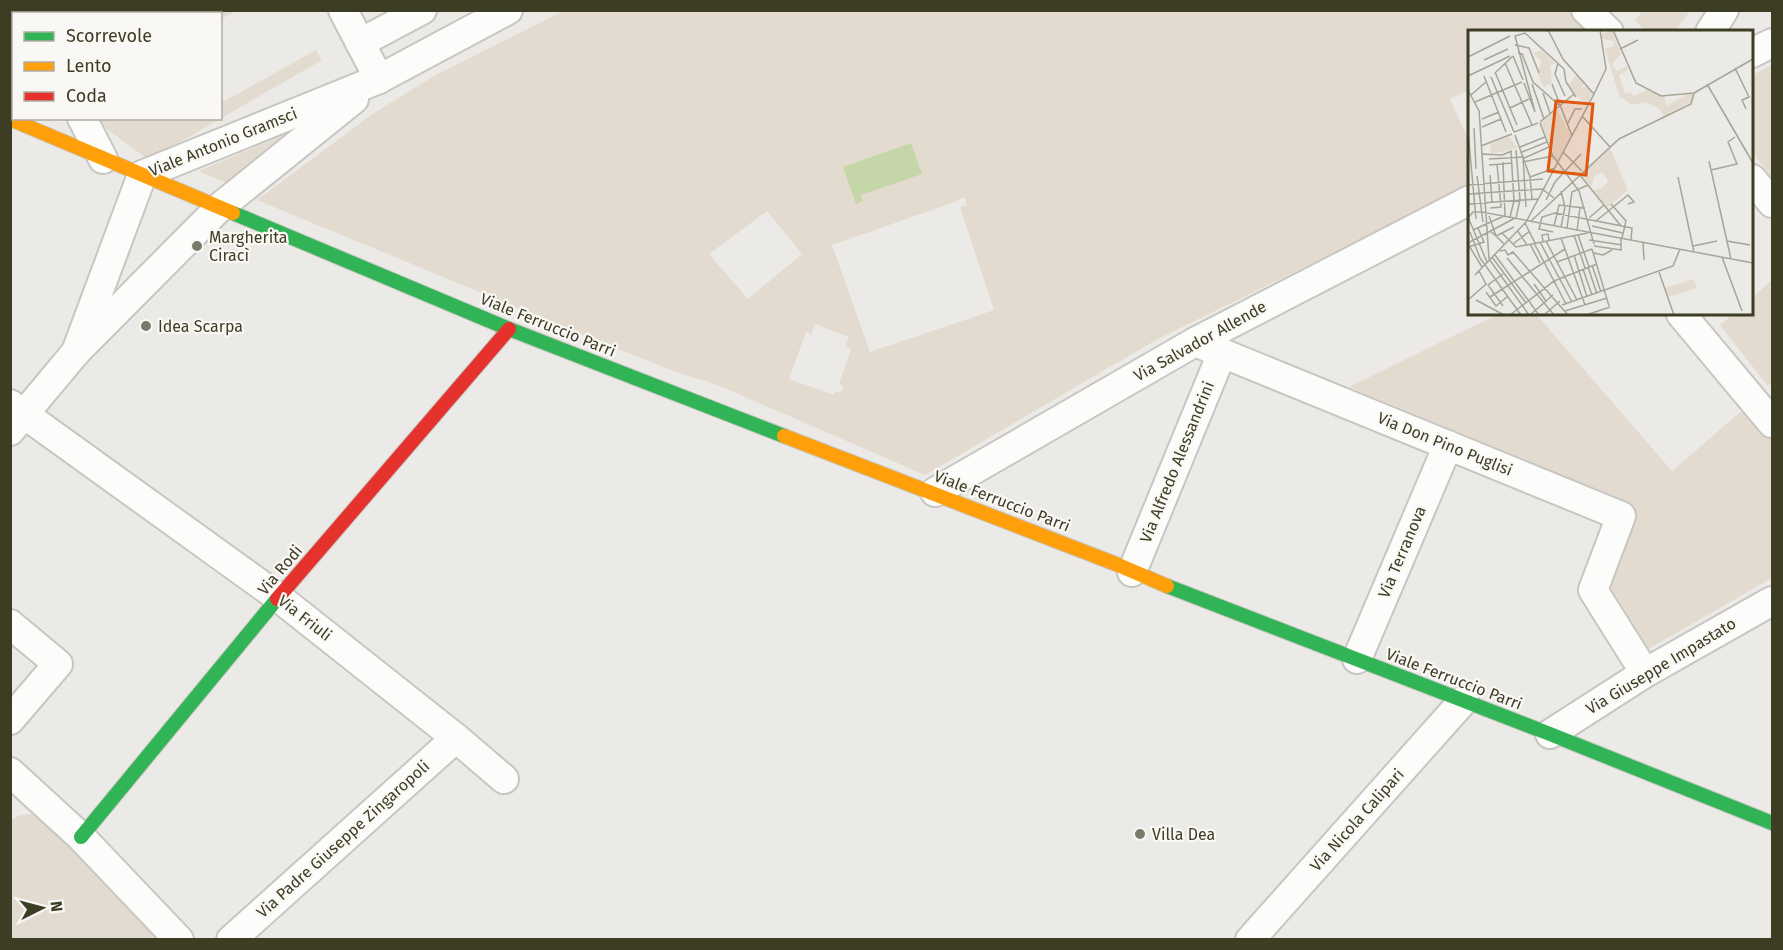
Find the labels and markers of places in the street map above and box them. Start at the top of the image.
place label: Margherita Ciracì [209,228,288,265]
marker: Margherita Ciracì [190,239,204,253]
place label: Idea Scarpa [158,317,243,336]
marker: Idea Scarpa [139,319,153,333]
place label: Villa Dea [1152,825,1215,844]
marker: Villa Dea [1133,827,1147,841]

